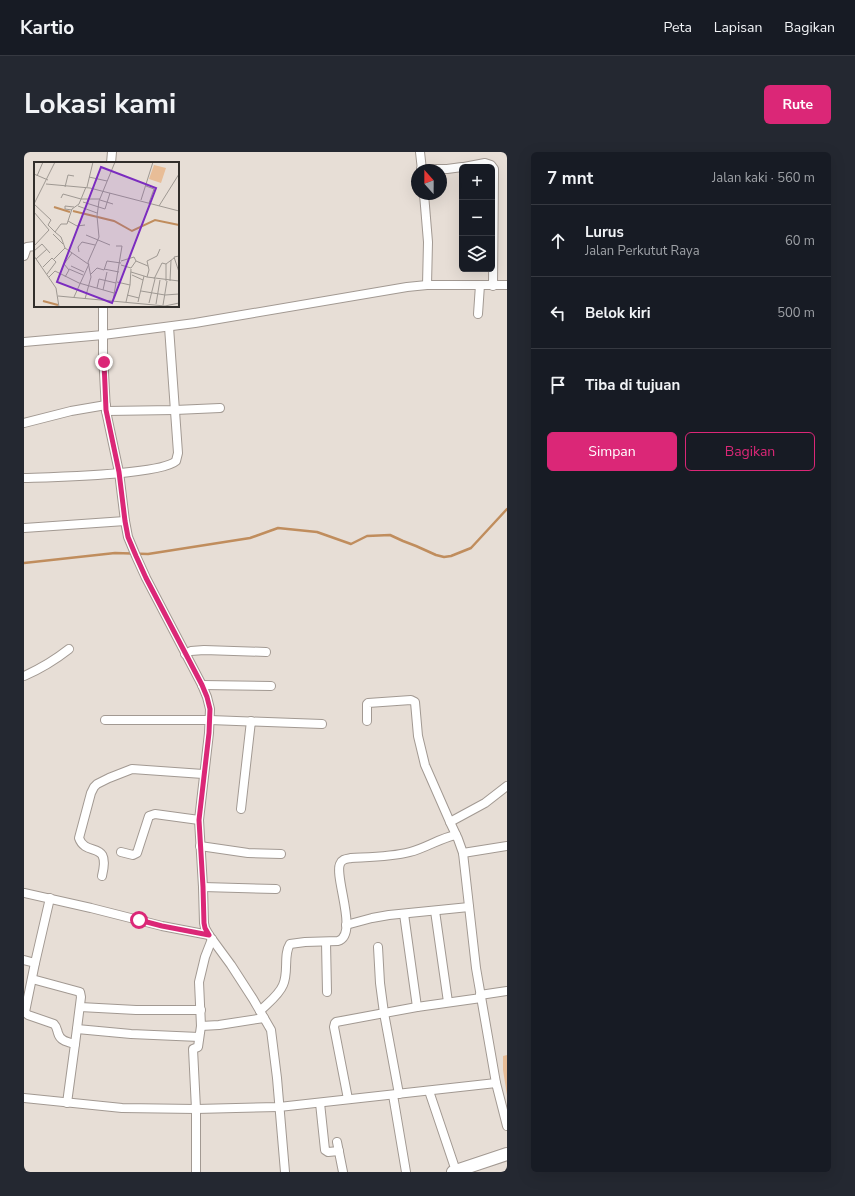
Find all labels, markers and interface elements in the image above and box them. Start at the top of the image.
text: Kartio [20,15,74,41]
text: Peta [664,18,692,37]
text: Lapisan [714,18,762,37]
text: Bagikan [784,18,835,37]
text: Lokasi kami [24,85,176,123]
button: Rute [764,85,831,124]
inset map [34,162,179,307]
north arrow [411,164,447,200]
map controls [459,164,495,272]
button: + [459,164,495,200]
text: 7 mnt [547,167,593,190]
text: Jalan kaki · 560 m [712,169,815,187]
button: − [459,200,495,236]
text: Lurus [585,222,624,242]
icon: ahead [547,230,569,252]
text: 60 m [785,232,815,250]
button: layers [459,236,495,272]
text: Jalan Perkutut Raya [585,242,700,260]
icon: left [547,302,569,324]
text: Belok kiri [585,303,650,323]
text: 500 m [777,304,815,322]
route end [95,353,113,371]
icon: arrive [547,374,569,396]
text: Tiba di tujuan [585,375,680,395]
button: Simpan [547,432,677,471]
button: Bagikan [685,432,815,471]
route start [130,911,148,929]

